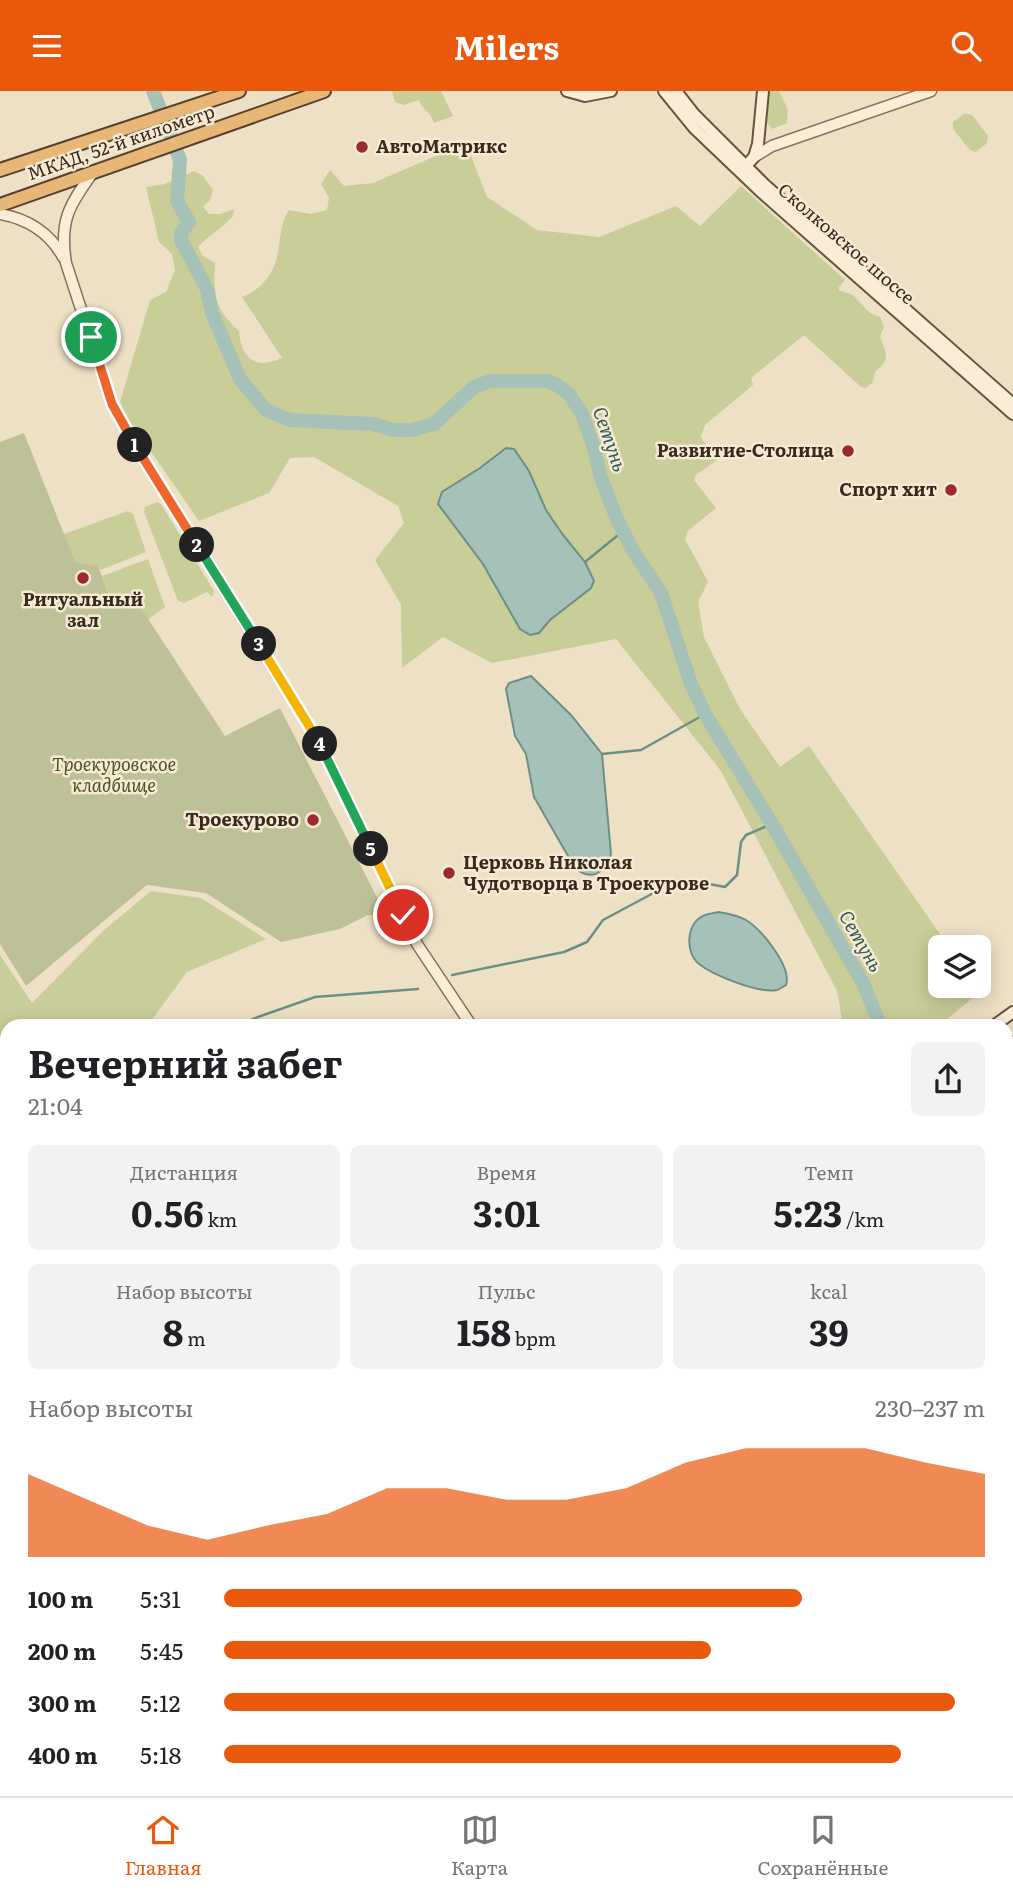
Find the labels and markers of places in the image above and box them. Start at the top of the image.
place label: АвтоМатрикс [376,132,507,159]
marker: АвтоМатрикс [354,139,370,155]
pin [61,307,121,367]
pin: 1 [118,427,152,463]
place label: Развитие-Столица [657,436,835,463]
marker: Развитие-Столица [840,443,856,459]
place label: Спорт хит [839,475,937,502]
marker: Спорт хит [943,482,959,498]
pin: 2 [180,527,214,563]
marker: Ритуальный зал [75,570,91,586]
place label: Ритуальный зал [23,585,143,633]
pin: 3 [242,627,276,661]
pin: 4 [302,727,338,761]
place label: Троекурово [185,805,299,832]
marker: Троекурово [305,812,321,828]
pin: 5 [354,831,388,867]
place label: Церковь Николая Чудотворца в Троекурове [463,848,709,896]
marker: Церковь Николая Чудотворца в Троекурове [441,865,457,881]
pin [373,885,433,945]

